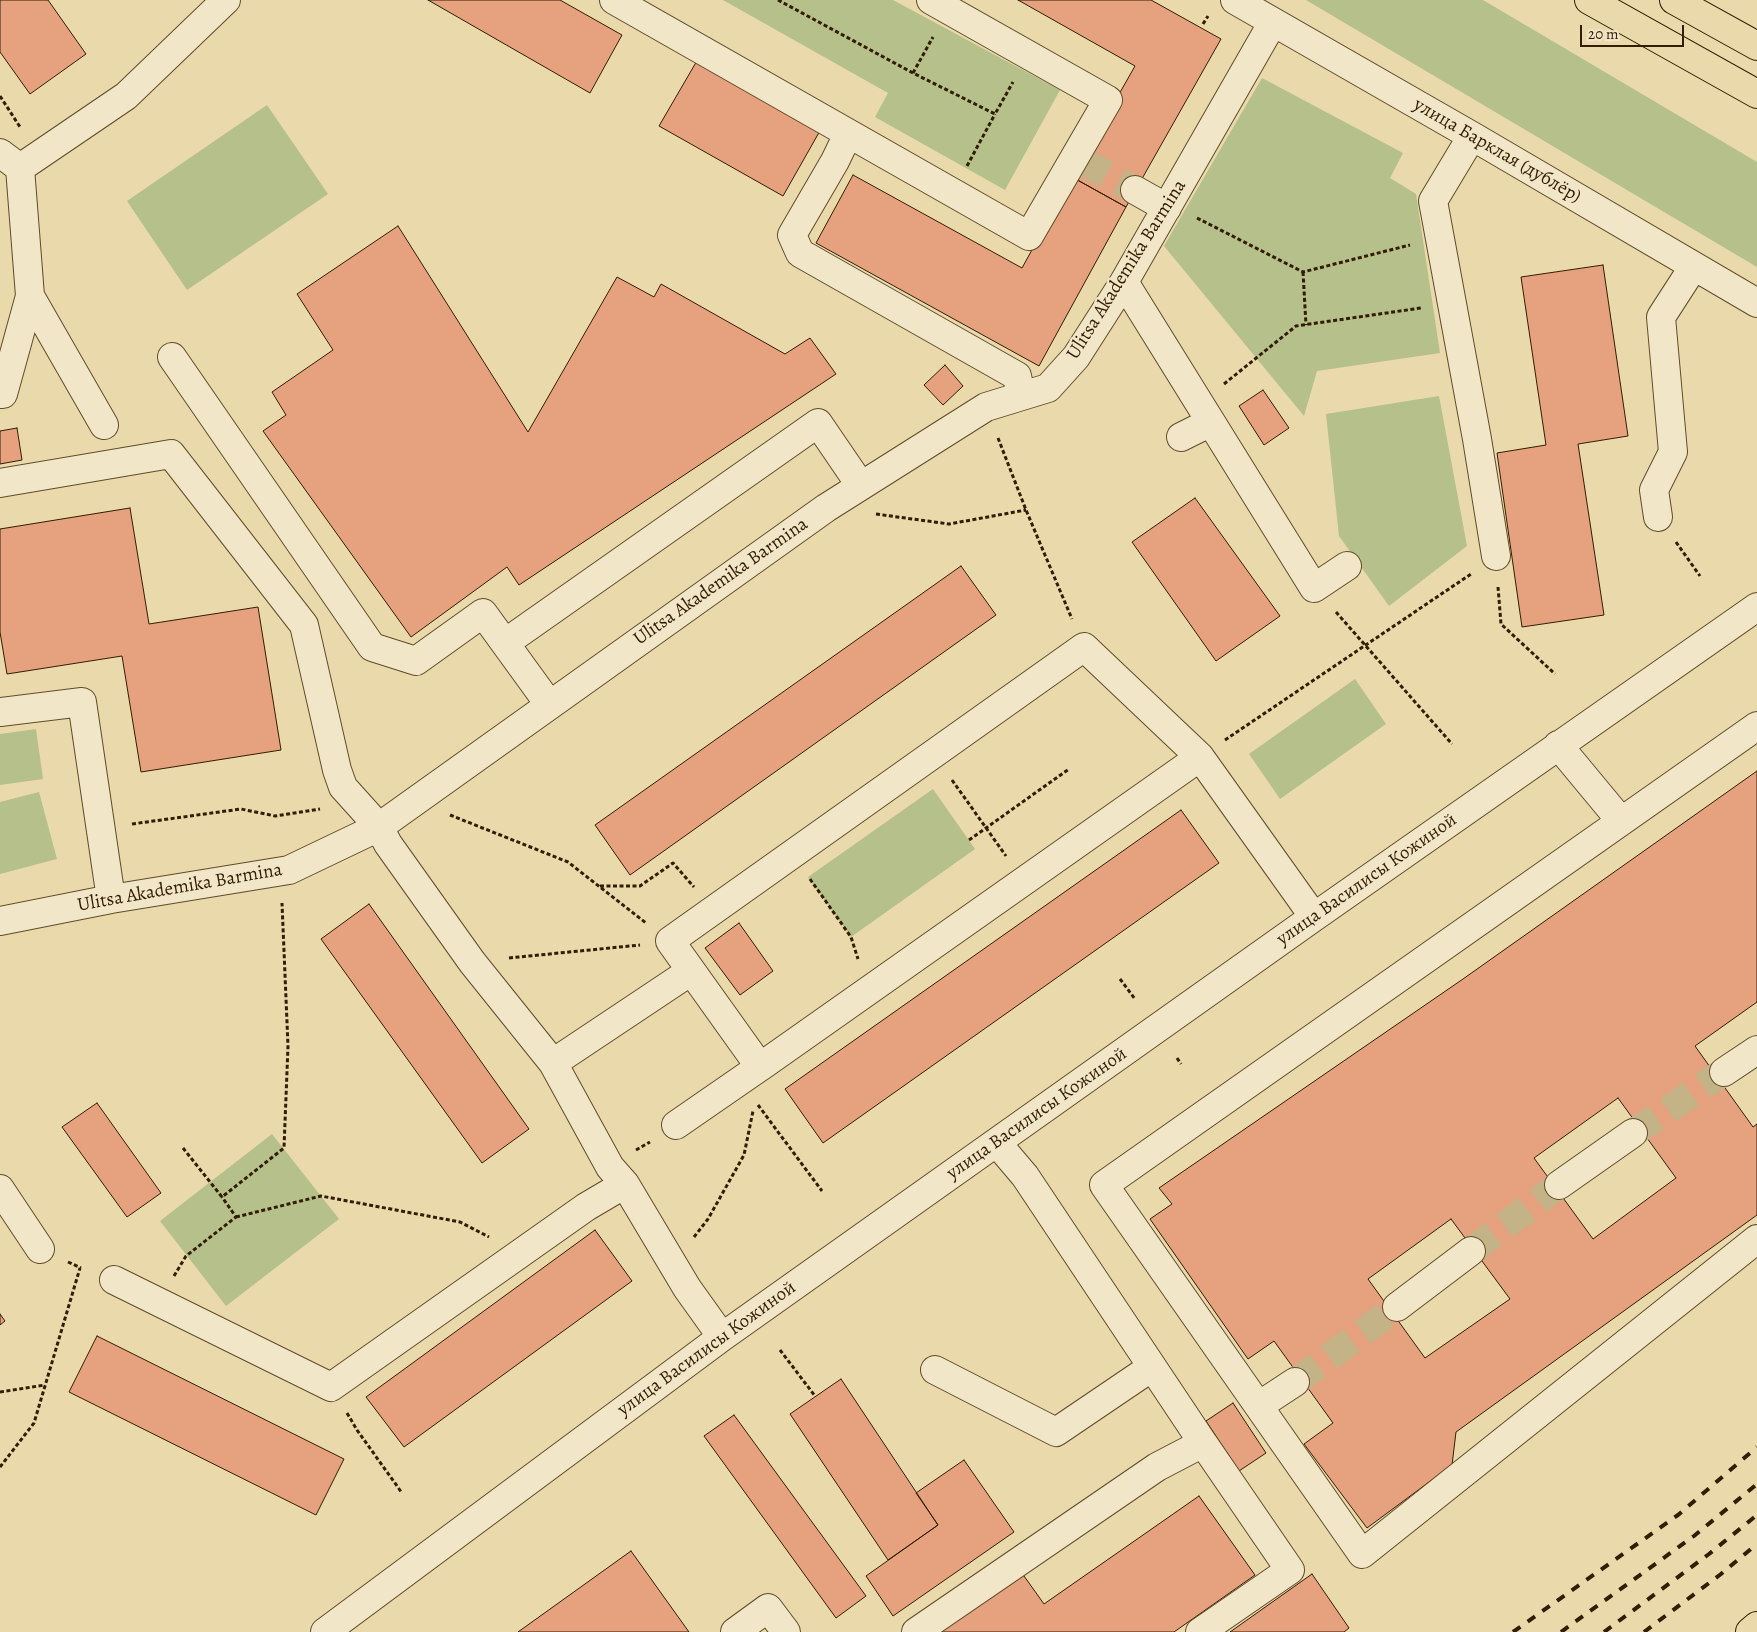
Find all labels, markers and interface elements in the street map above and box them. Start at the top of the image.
scale bar [1582,15,1686,47]
text: 20 m [1588,24,1619,44]
street label: улица Барклая (дублёр) [1409,94,1585,208]
street label: Ulitsa Akademika Barmina [1062,176,1192,364]
street label: Ulitsa Akademika Barmina [629,513,813,651]
street label: улица Василисы Кожиной [1272,809,1462,951]
street label: Ulitsa Akademika Barmina [76,859,284,917]
street label: улица Василисы Кожиной [942,1043,1132,1185]
street label: улица Василисы Кожиной [613,1277,801,1421]

